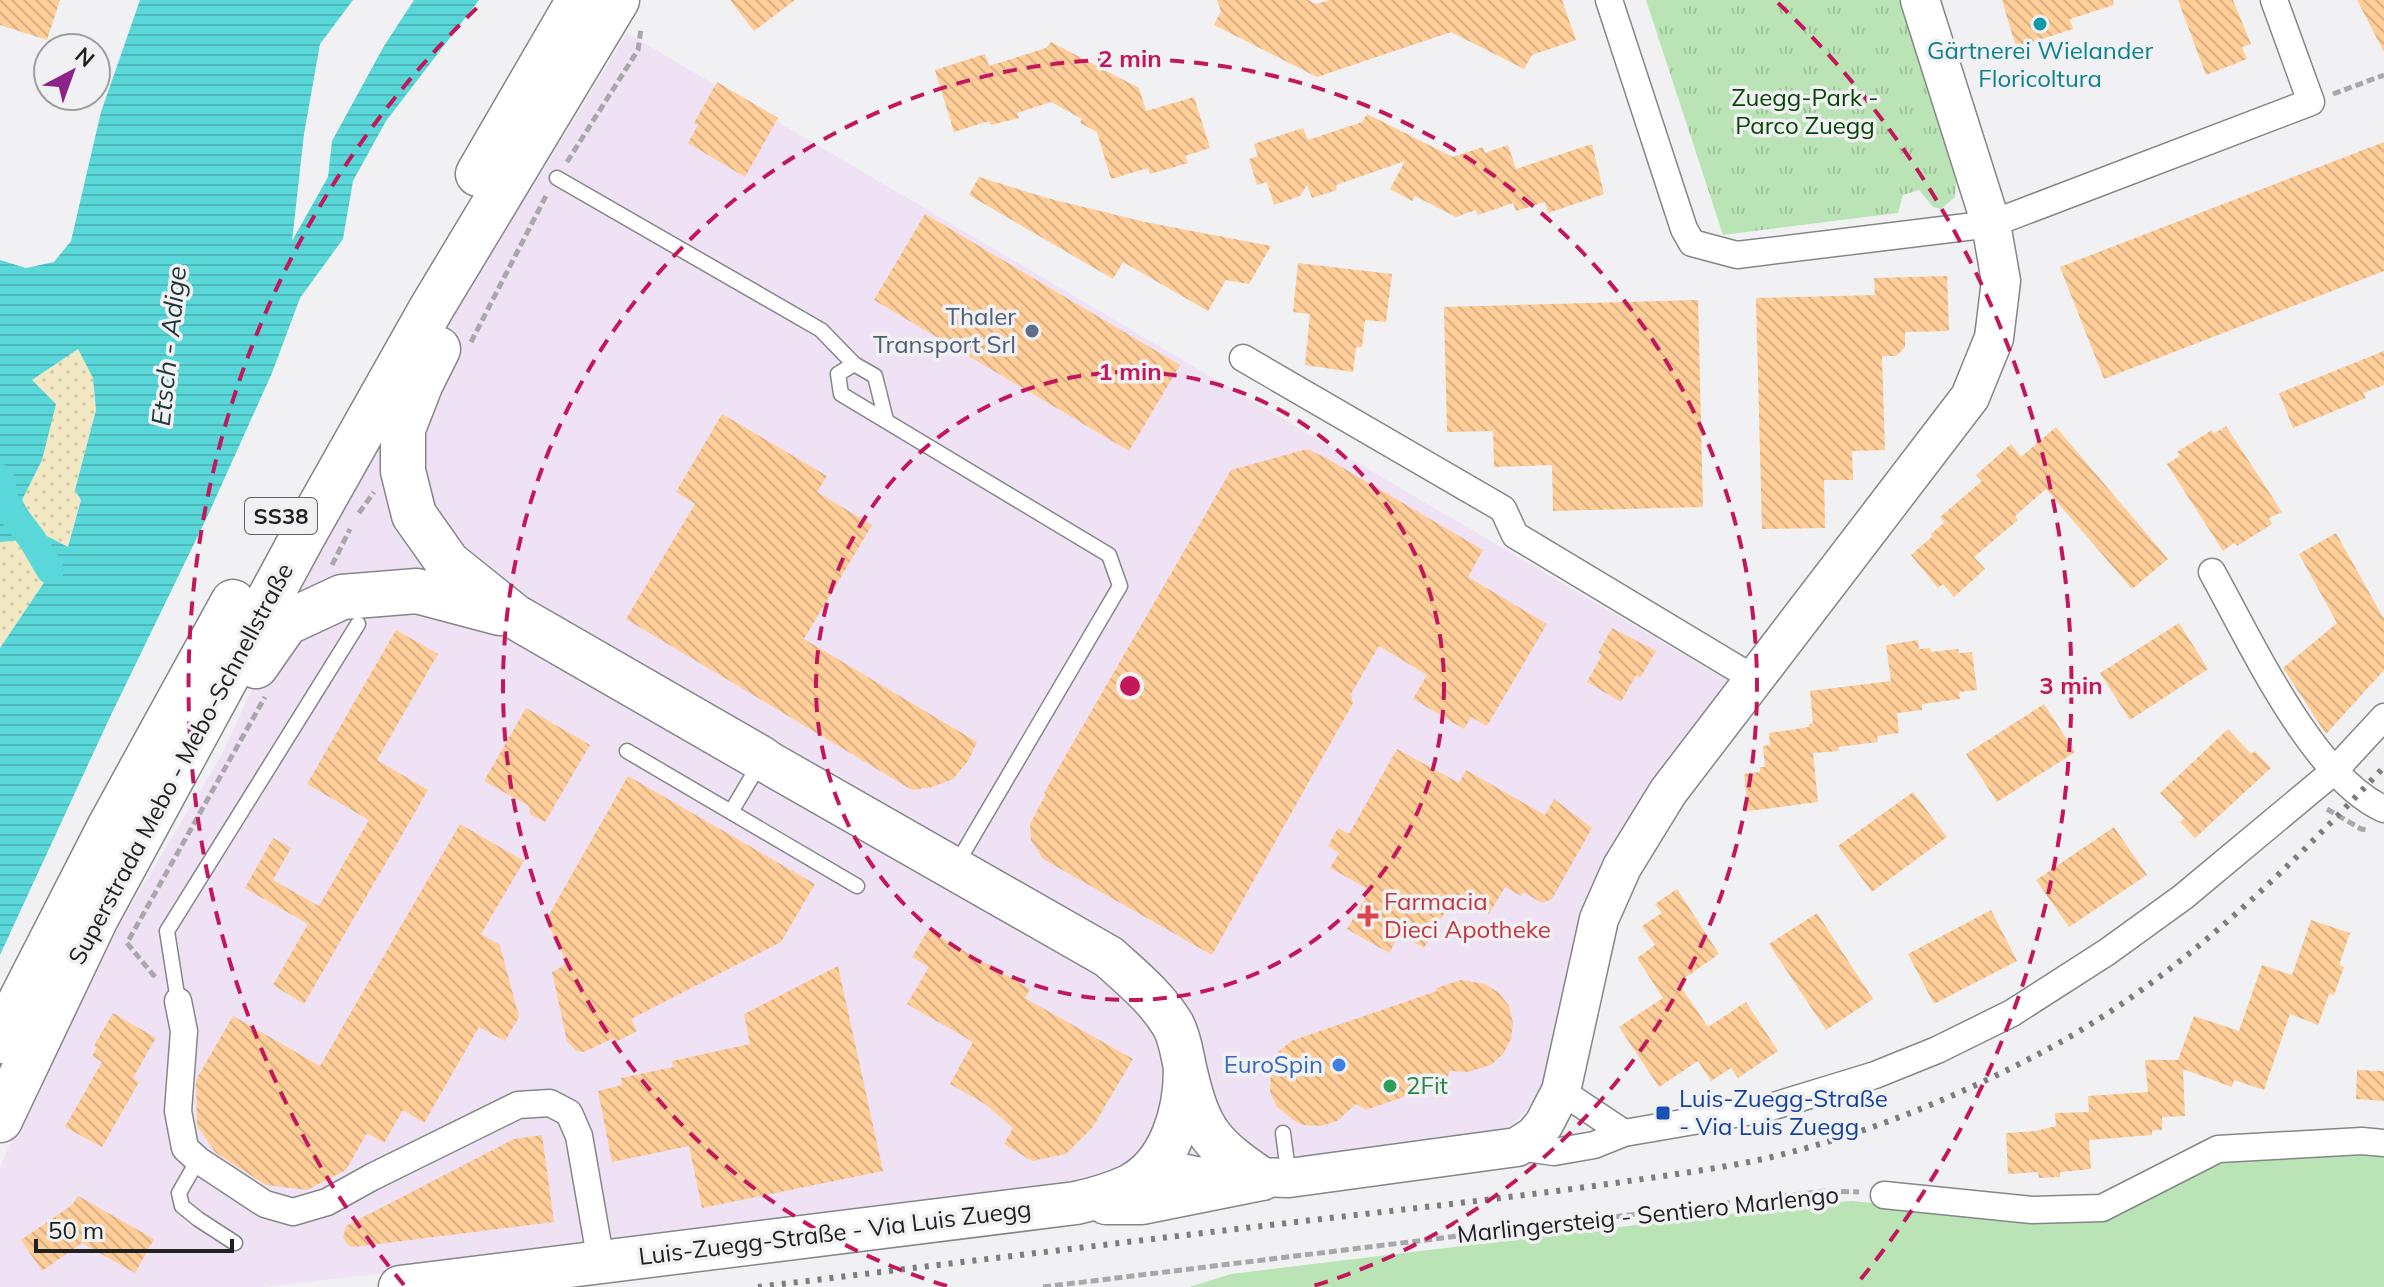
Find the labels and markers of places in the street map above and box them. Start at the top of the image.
marker: Gärtnerei Wielander Floricoltura [2031,15,2049,33]
place label: Gärtnerei Wielander Floricoltura [1927,35,2153,93]
place label: Thaler Transport Srl [873,301,1016,359]
marker: Thaler Transport Srl [1023,322,1041,340]
centre of rings [1116,672,1144,700]
place label: Farmacia Dieci Apotheke [1384,886,1551,944]
marker: Farmacia Dieci Apotheke [1359,907,1377,925]
place label: EuroSpin [1224,1049,1323,1079]
marker: EuroSpin [1330,1056,1348,1074]
place label: 2Fit [1406,1070,1448,1100]
marker: 2Fit [1381,1077,1399,1095]
place label: Luis-Zuegg-Straße - Via Luis Zuegg [1679,1083,1888,1141]
marker: Luis-Zuegg-Straße - Via Luis Zuegg [1654,1104,1672,1122]

